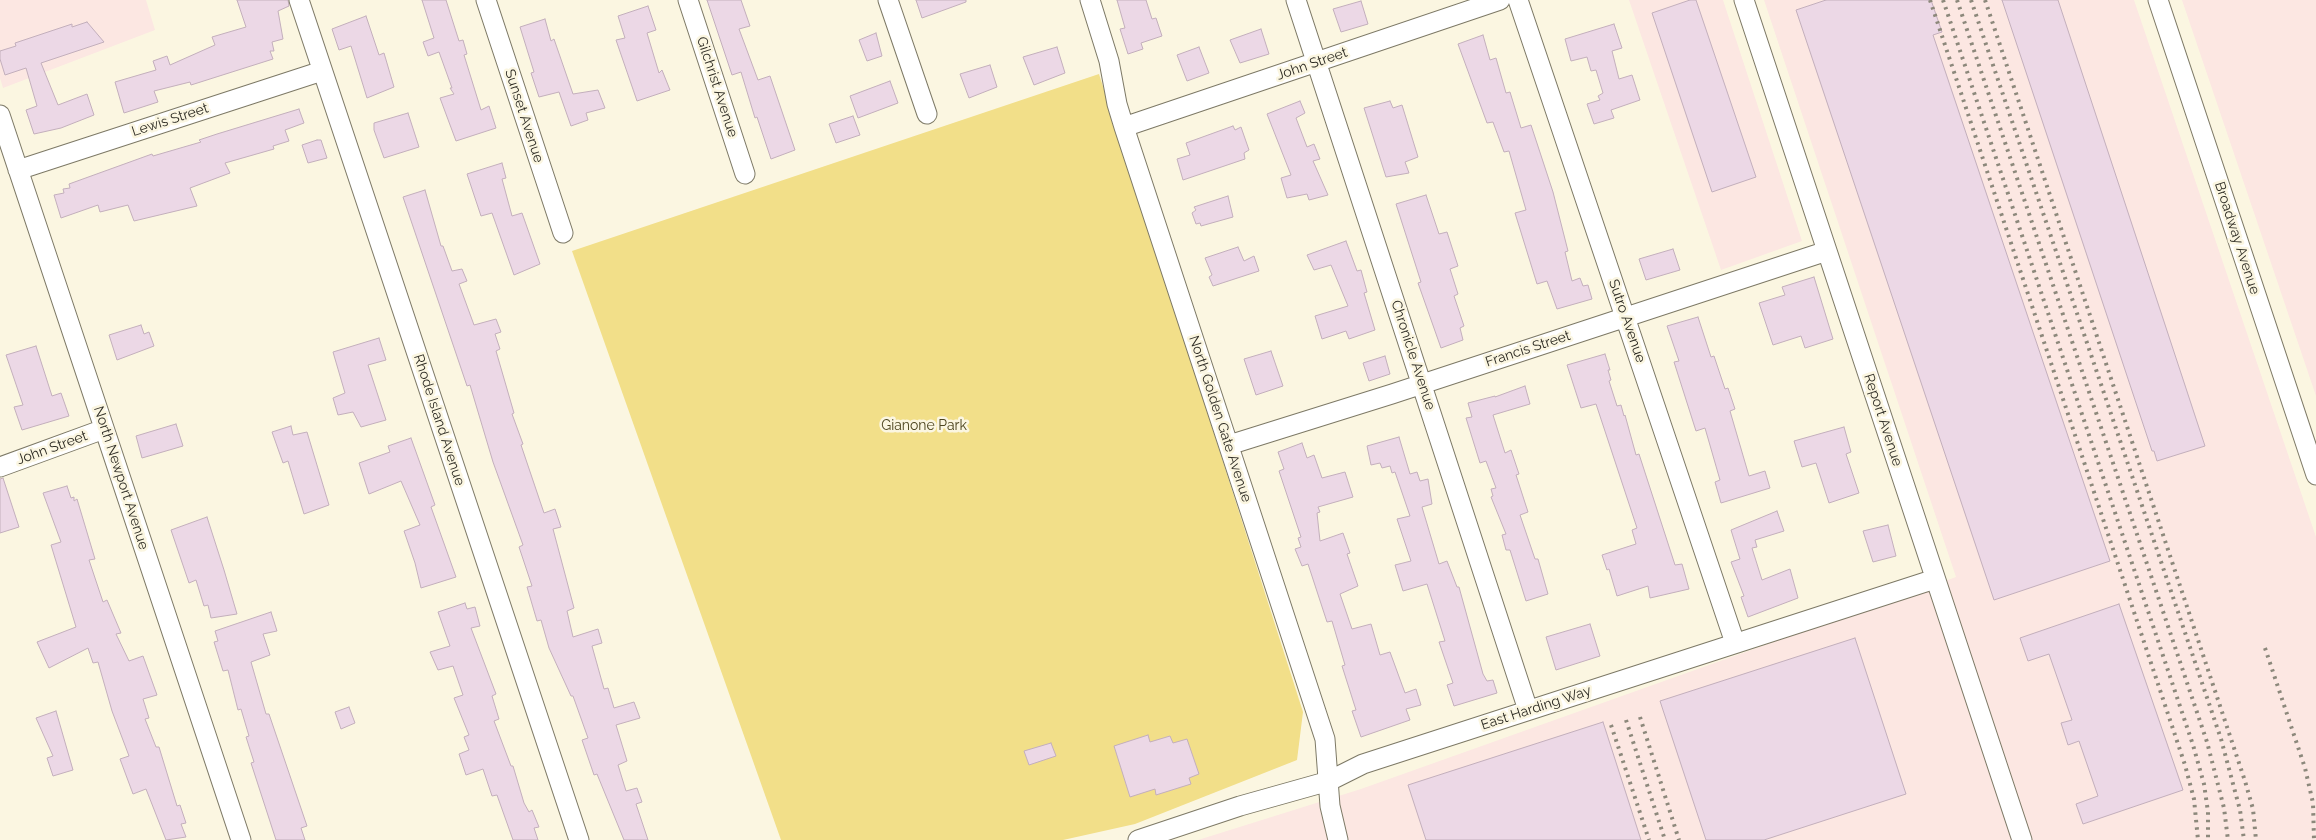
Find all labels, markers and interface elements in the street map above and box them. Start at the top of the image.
street label: Gilchrist Avenue [693,35,741,139]
street label: John Street [1274,44,1350,84]
street label: Sunset Avenue [501,67,547,165]
street label: Lewis Street [130,100,210,140]
street label: Broadway Avenue [2211,179,2263,297]
street label: Sutro Avenue [1605,277,1649,365]
street label: Chronicle Avenue [1387,298,1439,412]
street label: Francis Street [1483,327,1573,371]
street label: North Golden Gate Avenue [1185,334,1255,504]
street label: Rhode Island Avenue [410,352,468,488]
street label: Report Avenue [1860,372,1906,468]
street label: North Newport Avenue [90,404,152,552]
park label: Gianone Park [881,418,967,434]
street label: John Street [15,428,89,468]
street label: East Harding Way [1479,682,1593,734]

